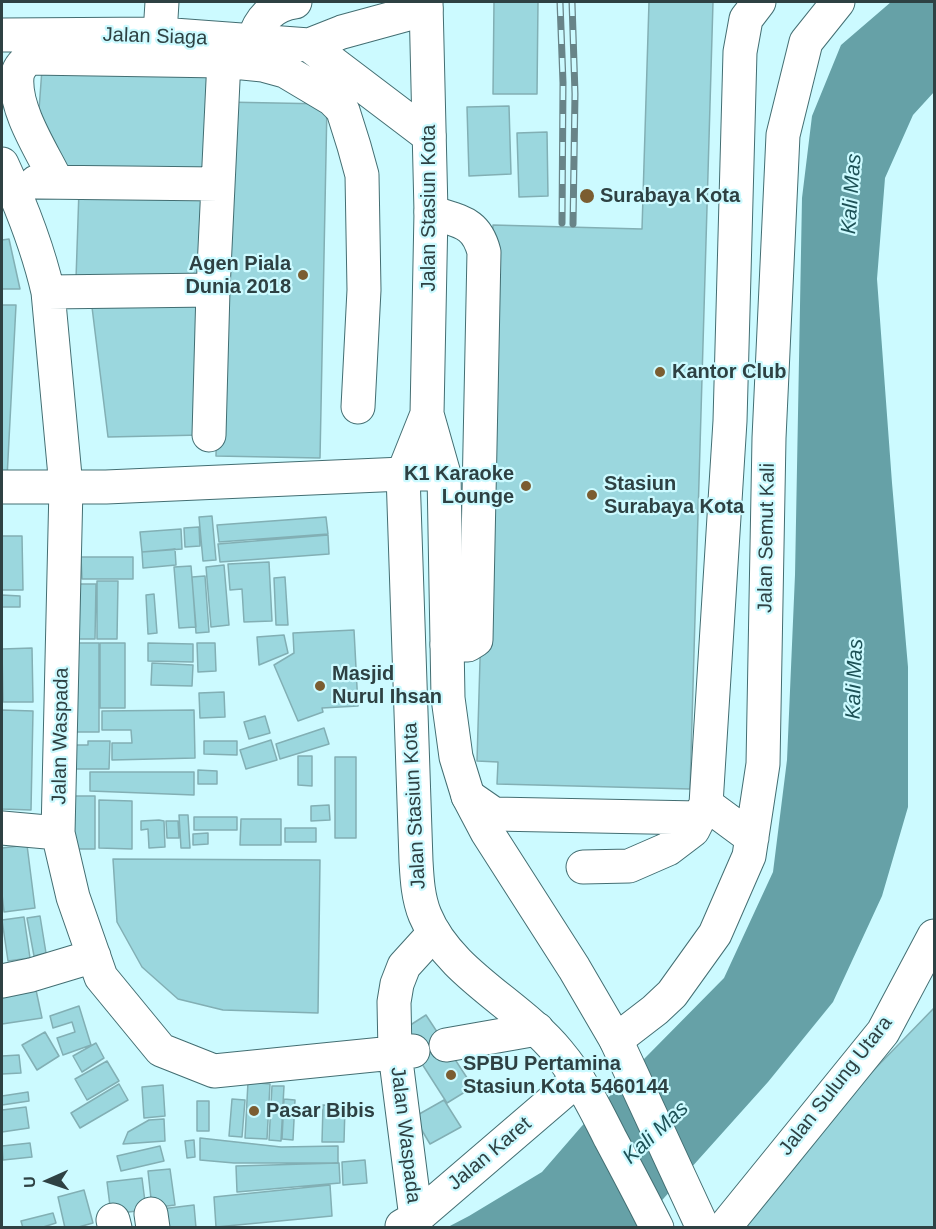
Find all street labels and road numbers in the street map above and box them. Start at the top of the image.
street label: Jalan Siaga [102,23,208,51]
street label: Jalan Stasiun Kota [417,125,441,291]
street label: Jalan Semut Kali [754,463,780,613]
street label: Jalan Waspada [48,667,74,805]
street label: Jalan Stasiun Kota [399,722,431,890]
street label: Jalan Sulung Utara [774,1012,898,1160]
street label: Jalan Waspada [385,1065,425,1205]
street label: Jalan Karet [444,1112,536,1196]

